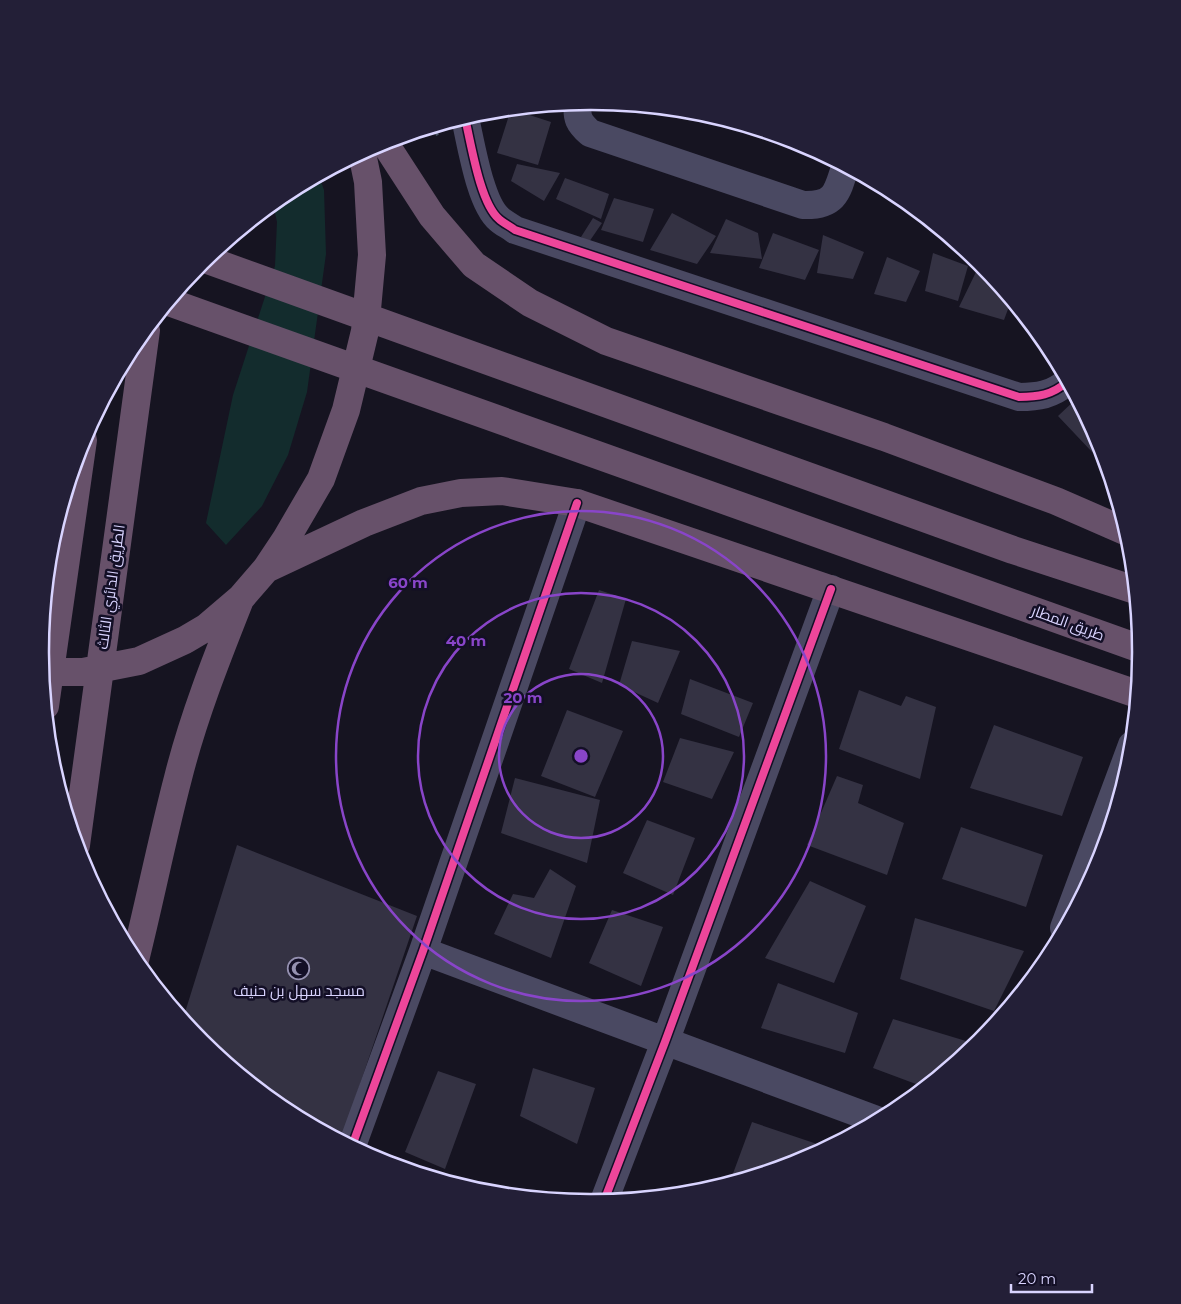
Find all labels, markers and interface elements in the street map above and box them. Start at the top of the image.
street label: الطريق الدائري الثالث [92,523,132,651]
text: 60 m [388,573,428,592]
street label: طريق المطار [1028,600,1107,645]
text: 40 m [446,631,486,650]
text: 20 m [503,688,543,707]
centre of rings [572,747,590,765]
mosque icon: مسجد سهل بن حنيف [287,956,311,980]
place label: مسجد سهل بن حنيف [233,981,365,1001]
scale bar [1011,1262,1092,1294]
text: 20 m [1018,1269,1056,1288]

